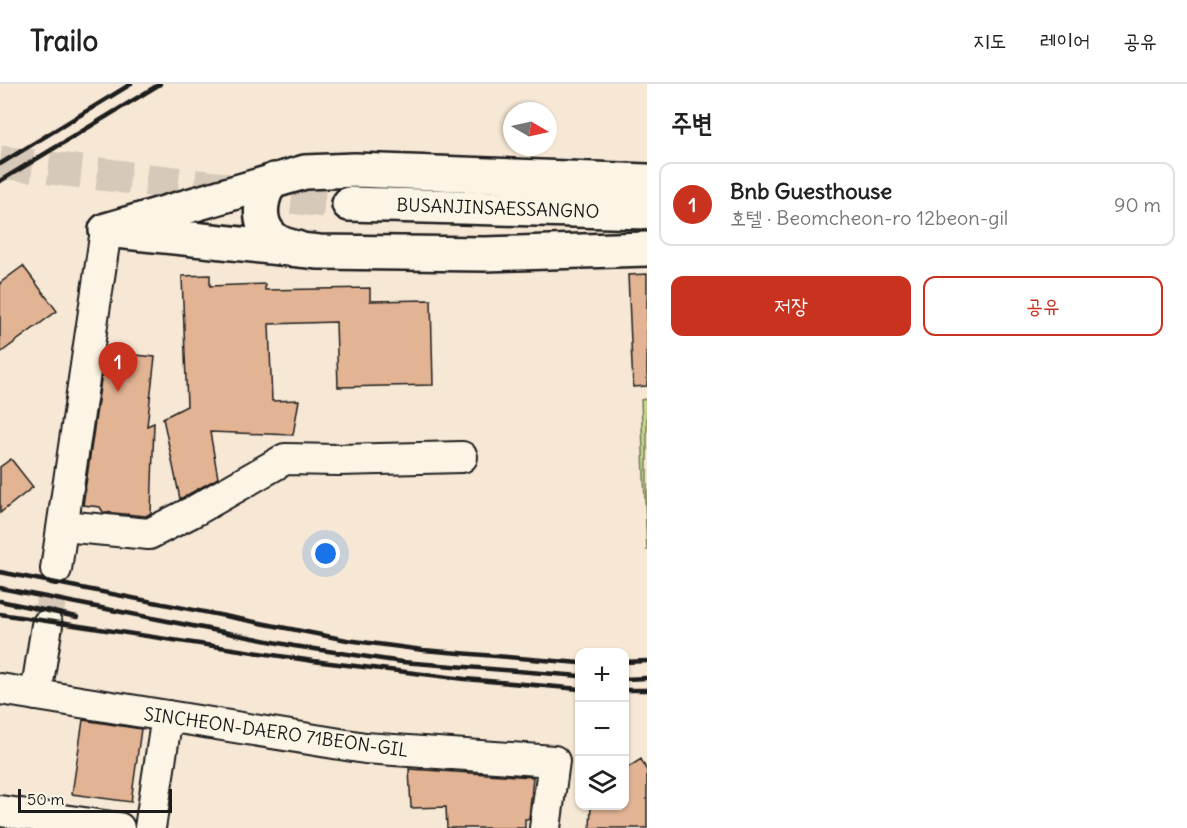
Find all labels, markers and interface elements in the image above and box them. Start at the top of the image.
text: Trailo [30,23,98,59]
text: 지도 [973,27,1007,54]
text: 레이어 [1040,27,1090,54]
text: 공유 [1123,27,1157,54]
north arrow [503,102,557,156]
text: 주변 [671,106,713,139]
text: Bnb Guesthouse [730,177,892,205]
text: 1 [689,192,696,217]
text: 90 m [1114,192,1161,217]
street label: BUSANJINSAESSANGNO [396,193,600,223]
text: 호텔 · Beomcheon-ro 12beon-gil [730,205,1008,230]
button: 저장 [671,276,911,336]
button: 공유 [923,276,1163,336]
pin: 1 [98,342,138,392]
your location [311,539,340,568]
map controls [575,648,629,810]
button: + [575,648,629,702]
street label: SINCHEON-DAERO 71BEON-GIL [142,702,410,762]
button: − [575,702,629,756]
button: layers [575,756,629,810]
scale bar [18,786,172,814]
text: 50 m [27,789,65,809]

